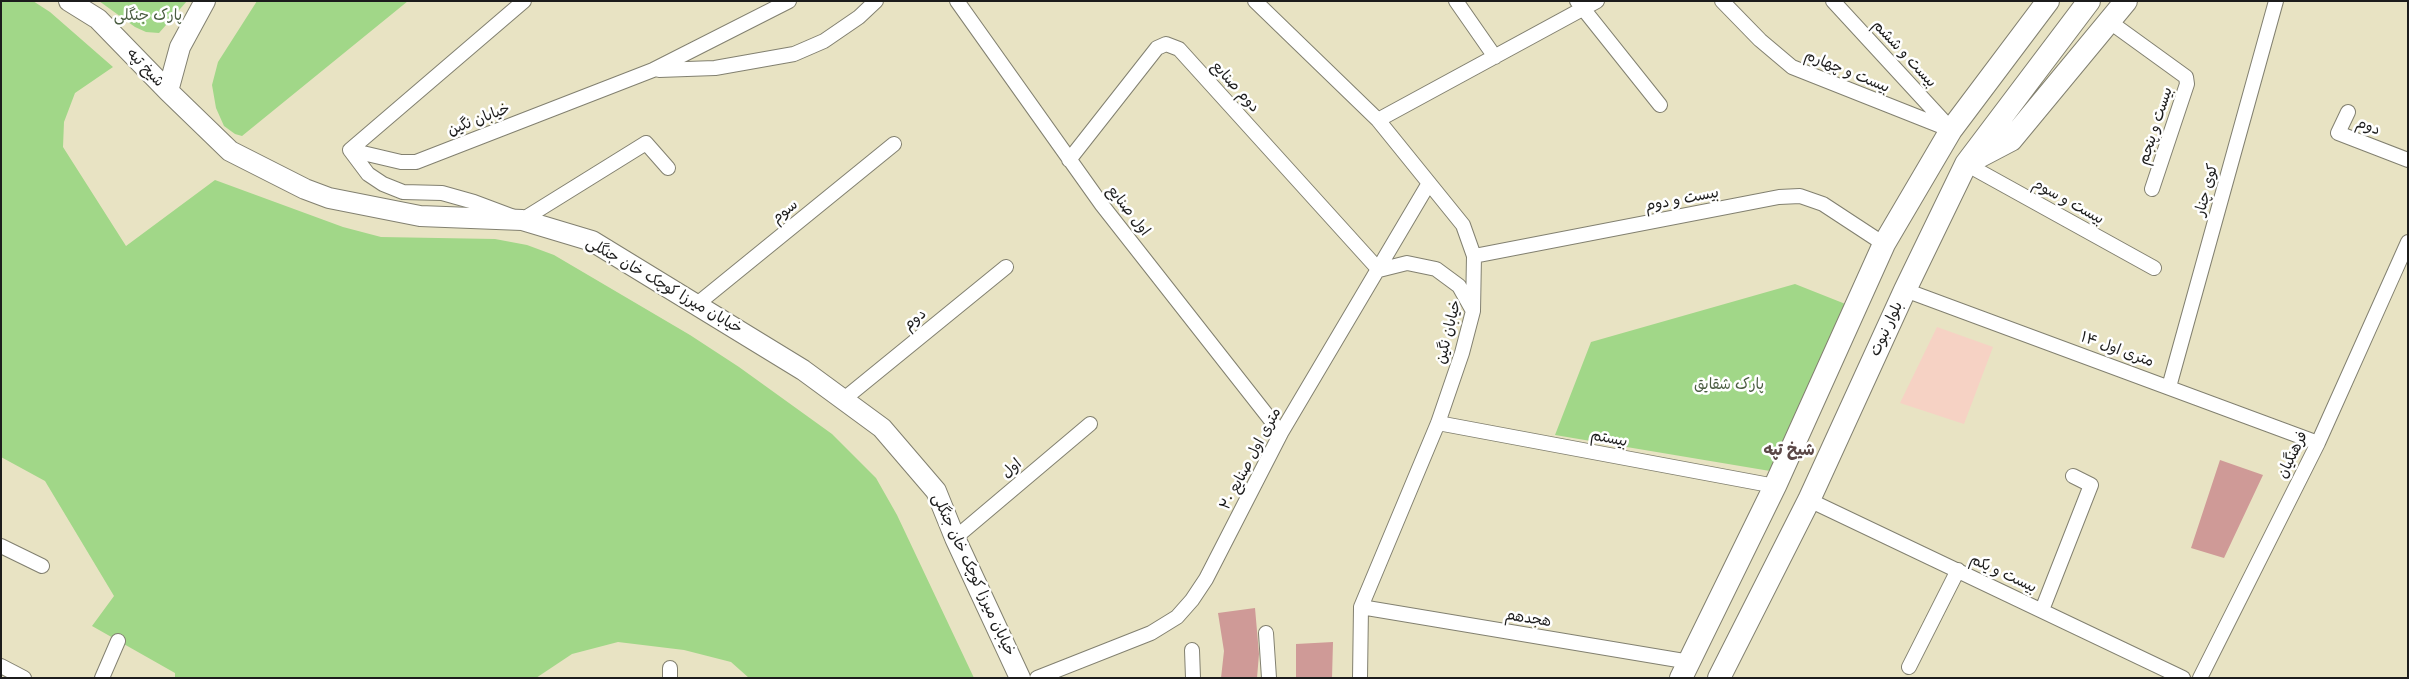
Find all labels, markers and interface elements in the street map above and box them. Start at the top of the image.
park label: پارک جنگلی [114,7,182,25]
street label: بیست و ششم [1868,16,1940,92]
street label: شیخ تپه [122,45,168,91]
street label: بیست و چهارم [1802,47,1892,97]
street label: دوم صنایع [1207,58,1263,116]
street label: بیست و پنجم [2135,85,2177,167]
street label: خیابان نگین [445,100,513,140]
street label: دوم [2353,114,2383,140]
street label: کوی چنار [2191,162,2223,218]
street label: بیست و سوم [2029,175,2107,229]
street label: اول صنایع [1103,182,1153,240]
street label: بیست و دوم [1644,184,1720,216]
street label: سوم [768,196,802,228]
street label: خیابان میرزا کوچک خان جنگلی [583,234,745,338]
street label: خیابان نگین [1432,298,1466,366]
street label: بلوار نبوت [1867,299,1907,359]
street label: دوم [900,305,930,335]
street label: ۱۴ متری اول [2078,328,2156,372]
park label: پارک شقایق [1694,376,1764,394]
street label: ۲۰ متری اول صنایع [1216,405,1286,513]
street label: بیستم [1589,427,1629,451]
street label: فرهنگیان [2274,428,2312,482]
district label: شیخ تپه [1764,441,1814,461]
street label: اول [998,455,1026,483]
street label: خیابان میرزا کوچک خان جنگلی [927,491,1019,659]
street label: بیست و یکم [1967,551,2039,597]
street label: هجدهم [1504,606,1552,632]

